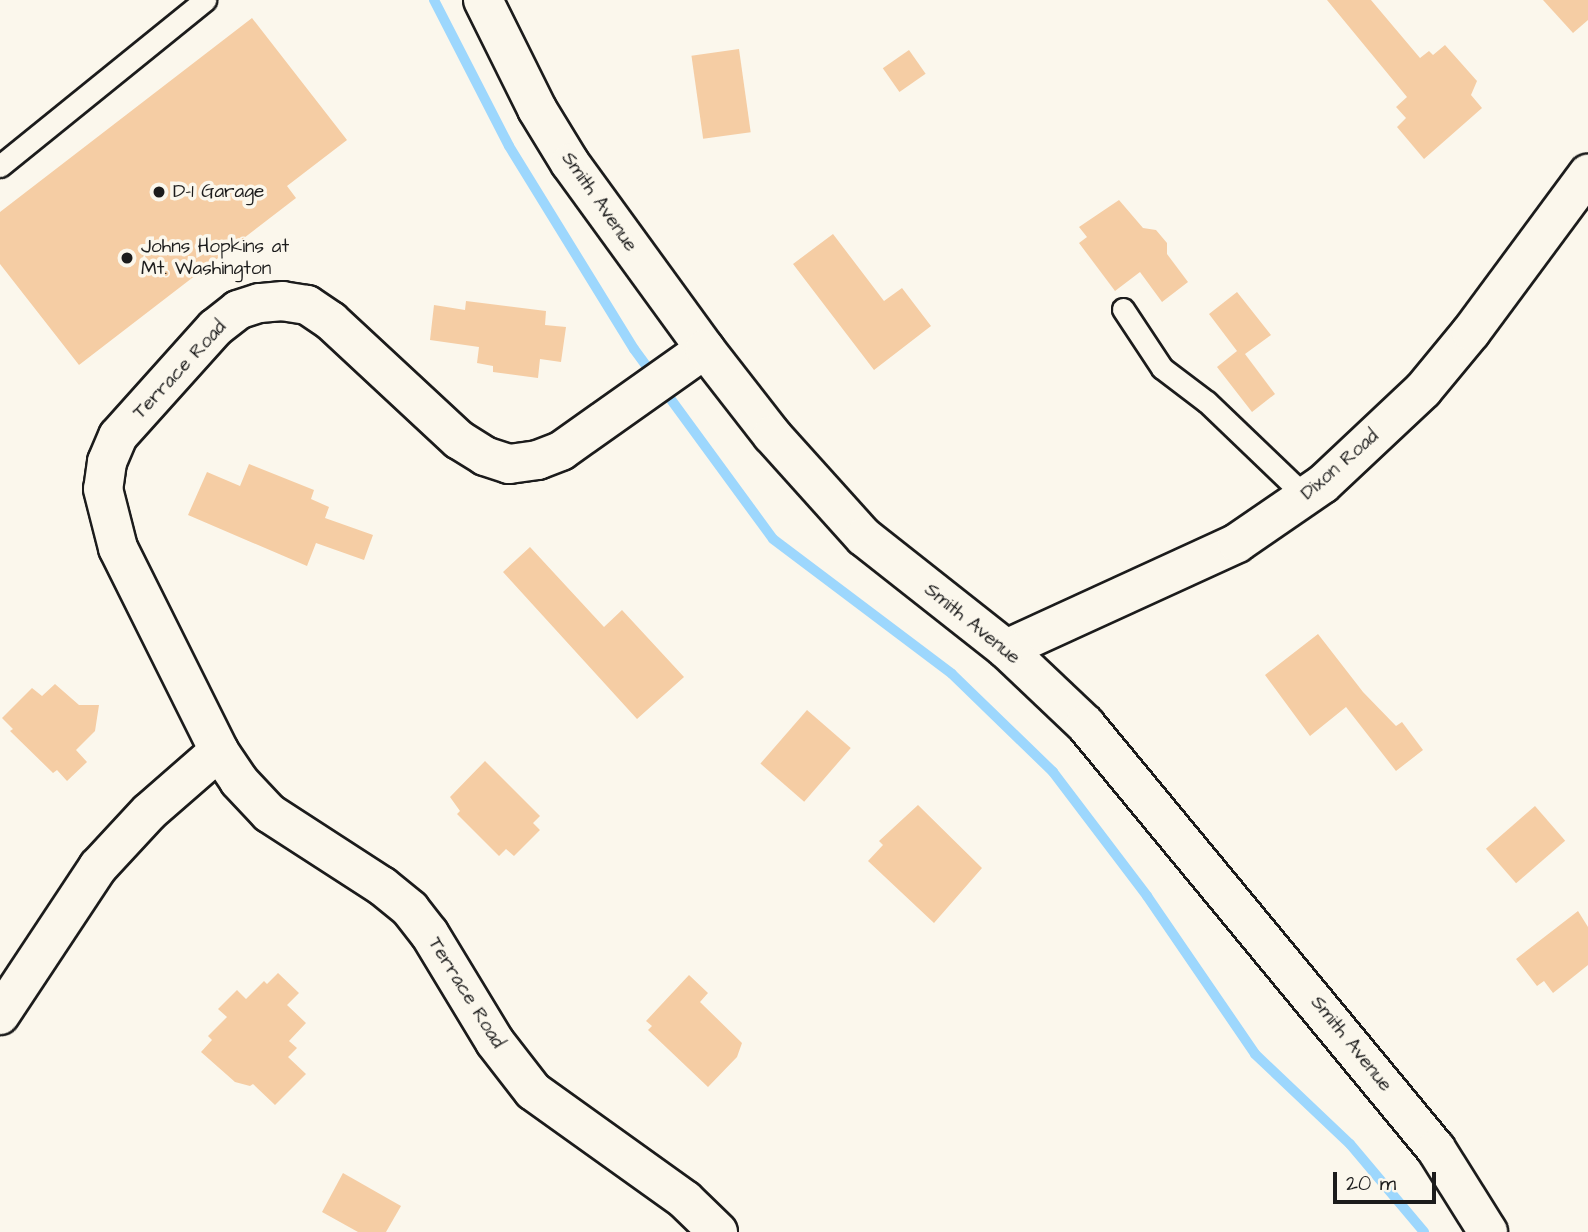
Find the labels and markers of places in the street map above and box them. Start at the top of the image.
place label: D-1 Garage [173,181,264,203]
marker: D-1 Garage [151,184,167,200]
place label: Johns Hopkins at Mt. Washington [141,236,289,280]
marker: Johns Hopkins at Mt. Washington [119,250,135,266]

